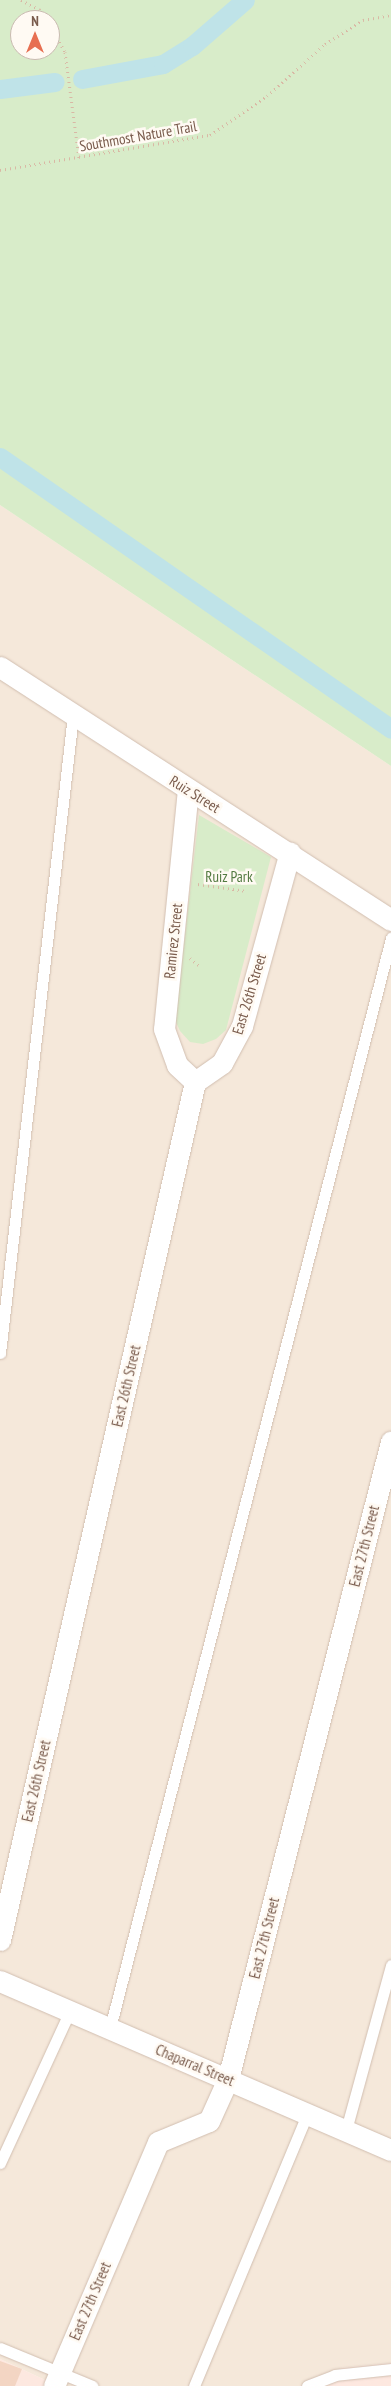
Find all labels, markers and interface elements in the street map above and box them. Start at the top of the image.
north arrow [10,10,60,60]
text: N [31,12,39,30]
street label: Southmost Nature Trail [78,117,198,155]
street label: Ruiz Street [166,771,224,817]
park label: Ruiz Park [205,868,253,886]
street label: Ramirez Street [160,902,186,980]
street label: East 26th Street [228,952,270,1036]
street label: East 26th Street [108,1343,144,1429]
street label: East 27th Street [345,1503,383,1589]
street label: East 26th Street [18,1738,54,1824]
street label: East 27th Street [245,1895,283,1981]
street label: Chaparral Street [153,2040,237,2090]
street label: East 27th Street [65,2259,115,2343]

